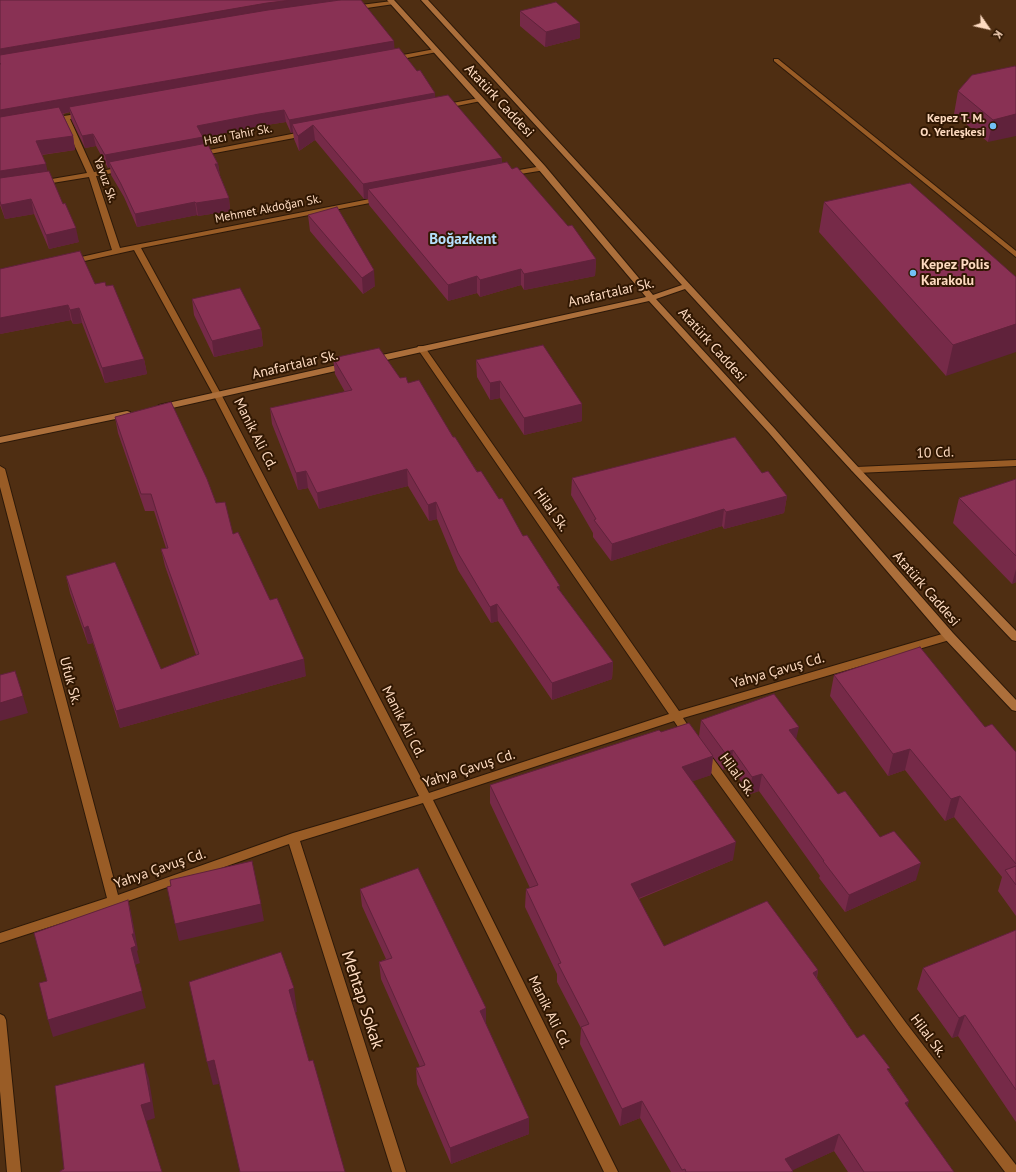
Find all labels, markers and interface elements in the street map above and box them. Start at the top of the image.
north arrow [968,8,1008,48]
text: K [990,28,1006,41]
street label: Atatürk Caddesi [461,61,537,141]
place label: Kepez T. M. O. Yerleşkesi [920,112,985,140]
street label: Hacı Tahir Sk. [203,121,273,149]
marker: Kepez T. M. O. Yerleşkesi [988,121,998,131]
street label: Yavuz Sk. [90,155,120,205]
street label: Mehmet Akdoğan Sk. [214,192,322,226]
district label: Boğazkent [429,231,497,249]
place label: Kepez Polis Karakolu [921,257,989,290]
marker: Kepez Polis Karakolu [908,268,918,278]
street label: Anafartalar Sk. [566,275,656,311]
street label: Atatürk Caddesi [674,305,750,385]
street label: Anafartalar Sk. [250,347,340,383]
street label: Manik Ali Cd. [230,395,280,473]
street label: 10 Cd. [916,444,954,462]
street label: Hilal Sk. [530,485,572,535]
street label: Atatürk Caddesi [889,548,963,630]
street label: Yahya Çavuş Cd. [730,650,826,692]
street label: Ufuk Sk. [56,655,84,707]
street label: Manik Ali Cd. [378,683,428,761]
street label: Yahya Çavuş Cd. [421,746,517,792]
street label: Hilal Sk. [716,750,758,800]
street label: Yahya Çavuş Cd. [112,845,208,893]
street label: Mehtap Sokak [337,948,387,1052]
street label: Manik Ali Cd. [524,973,574,1051]
street label: Hilal Sk. [907,1011,949,1061]

